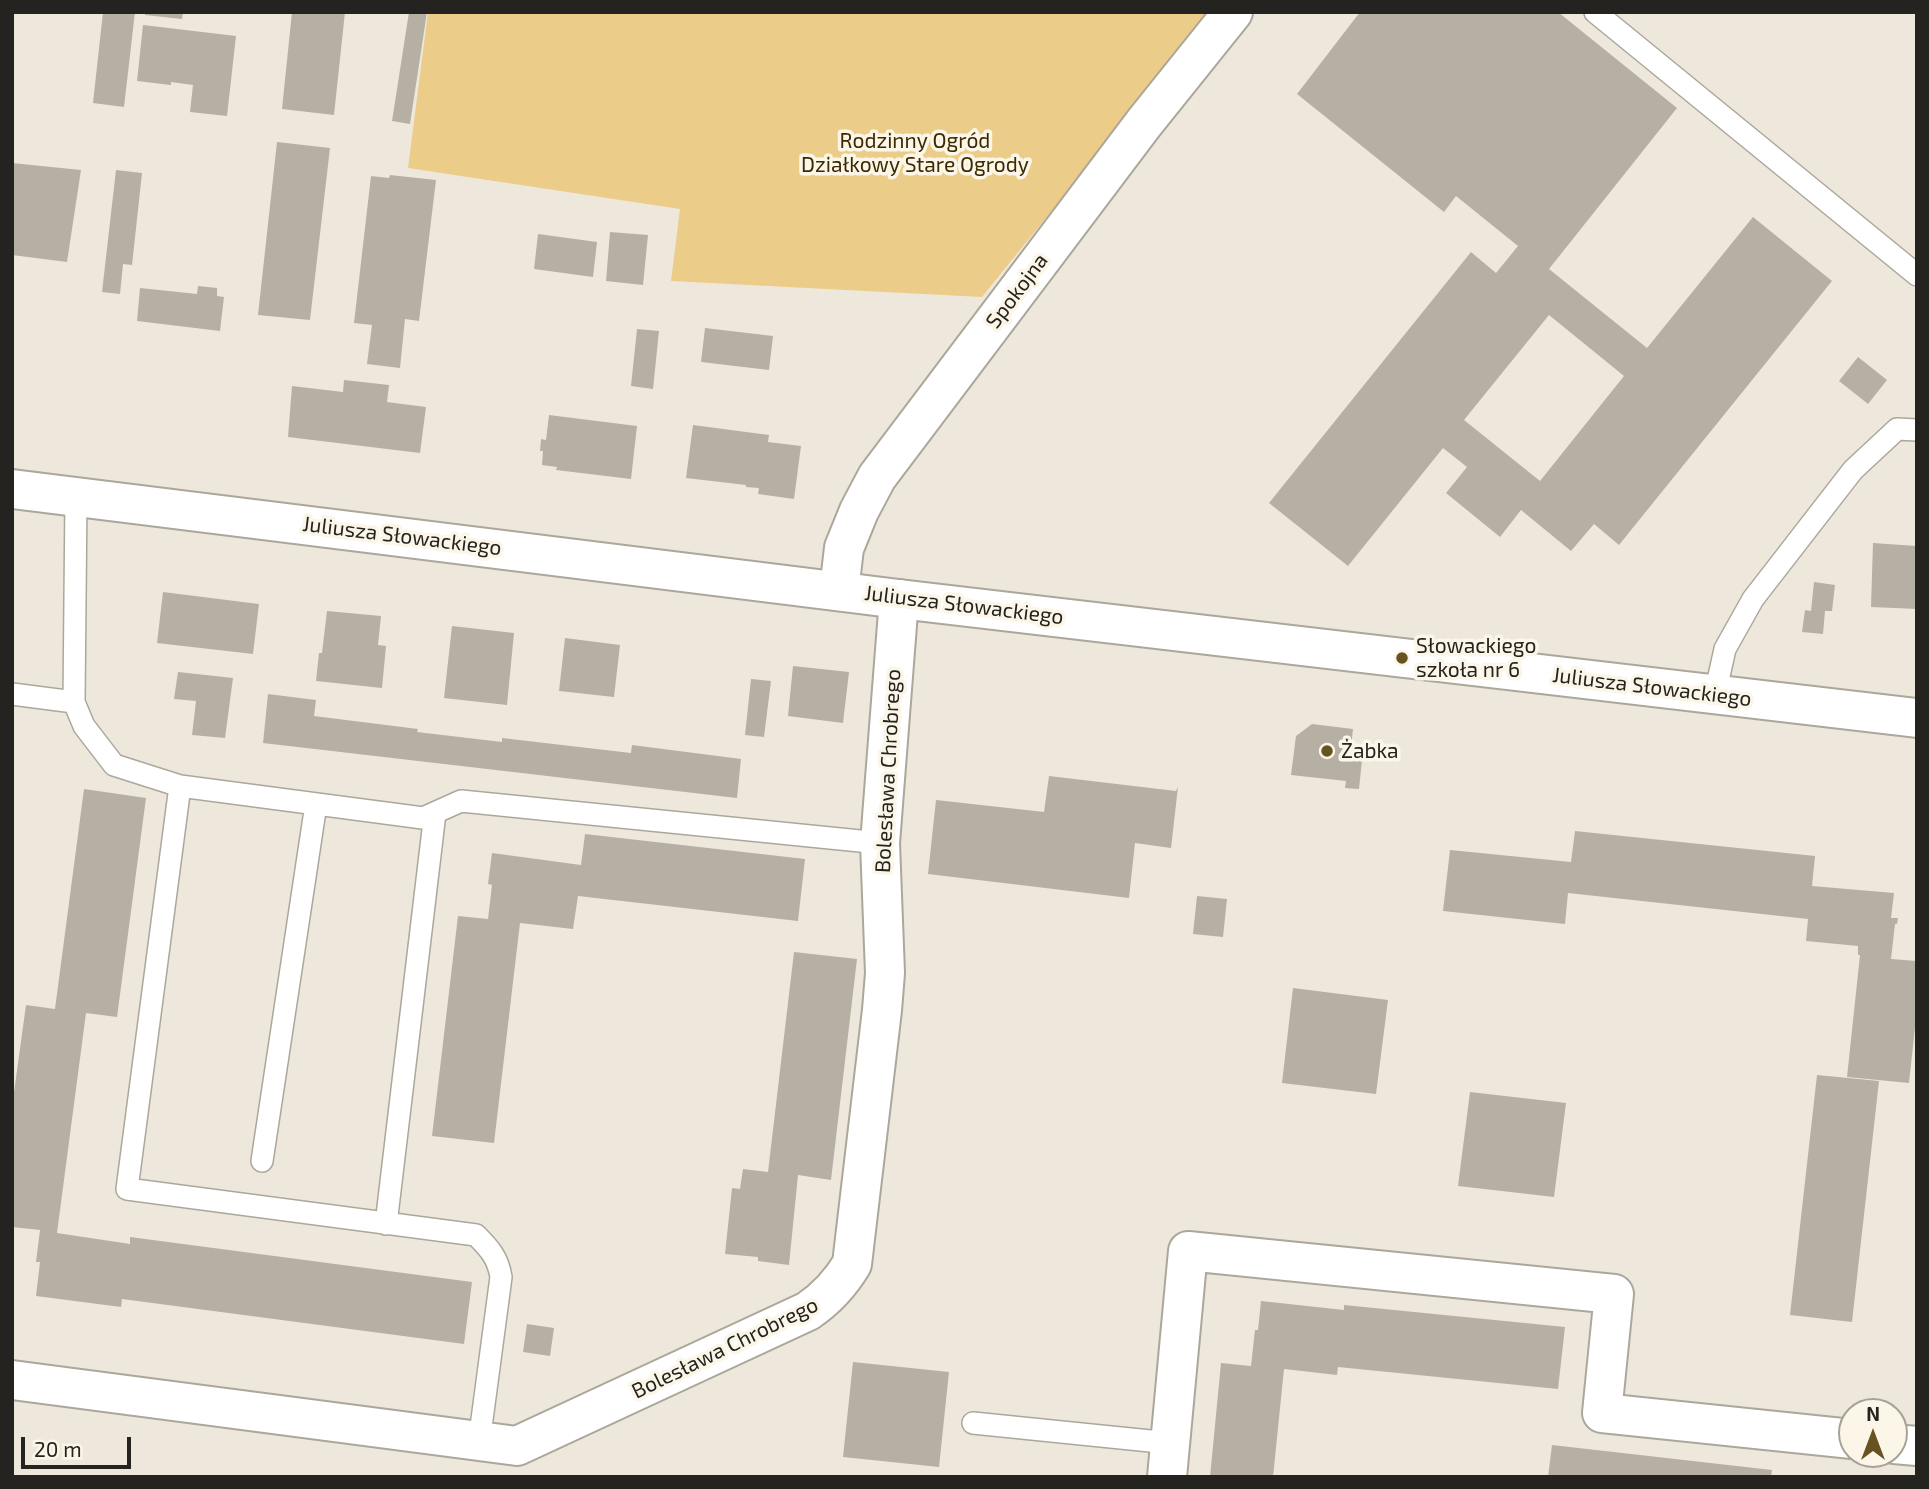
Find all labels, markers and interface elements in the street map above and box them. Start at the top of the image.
park label: Rodzinny Ogród Działkowy Stare Ogrody [801,128,1029,178]
street label: Spokojna [981,249,1053,333]
street label: Juliusza Słowackiego [301,511,503,561]
street label: Juliusza Słowackiego [863,580,1065,630]
place label: Słowackiego szkoła nr 6 [1416,633,1536,683]
marker: Słowackiego szkoła nr 6 [1394,650,1410,666]
street label: Juliusza Słowackiego [1551,662,1753,712]
street label: Bolesława Chrobrego [870,668,906,874]
place label: Żabka [1341,738,1399,764]
marker: Żabka [1319,743,1335,759]
street label: Bolesława Chrobrego [628,1292,822,1404]
north arrow [1838,1398,1908,1468]
text: N [1866,1402,1880,1425]
scale bar [24,1422,135,1466]
text: 20 m [34,1436,82,1461]

